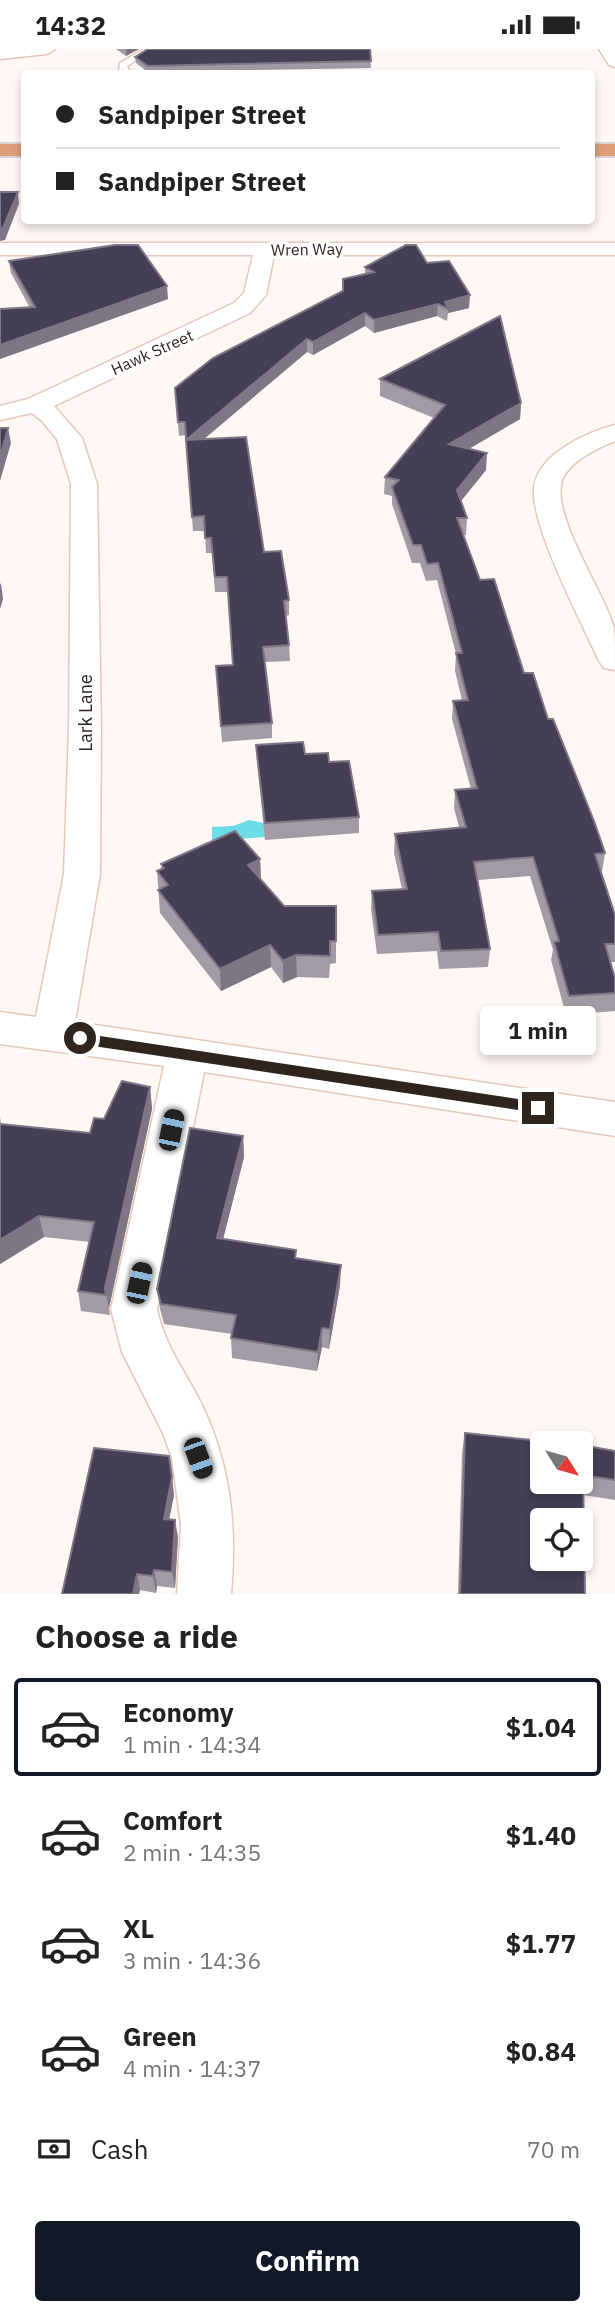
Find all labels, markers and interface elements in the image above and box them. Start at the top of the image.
text: 14:32 [35,8,106,42]
text: Sandpiper Street [98,97,306,131]
text: Sandpiper Street [98,164,306,198]
street label: Wren Way [271,238,343,260]
street label: Hawk Street [108,325,196,379]
street label: Lark Lane [74,674,97,752]
callout: 1 min [480,1007,596,1055]
text: 1 min [508,1015,568,1045]
route start [64,1022,96,1054]
route end [522,1092,554,1124]
car [157,1107,186,1153]
car [125,1260,154,1306]
north arrow [530,1431,593,1495]
map controls [530,1431,593,1571]
car [181,1435,216,1481]
button: locate [530,1508,593,1571]
text: Choose a ride [35,1615,238,1657]
text: Economy [123,1695,234,1729]
icon: car [39,1696,102,1759]
text: $1.04 [506,1710,576,1744]
text: 1 min · 14:34 [123,1729,261,1759]
text: Comfort [123,1803,222,1837]
icon: car [39,1804,102,1867]
text: $1.40 [506,1818,576,1852]
text: 2 min · 14:35 [123,1837,261,1867]
text: XL [123,1911,154,1945]
icon: car [39,1912,102,1975]
text: $1.77 [506,1926,576,1960]
text: 3 min · 14:36 [123,1945,261,1975]
text: Green [123,2019,197,2053]
icon: car [39,2020,102,2083]
text: $0.84 [506,2034,576,2068]
text: 4 min · 14:37 [123,2053,261,2083]
icon: cash [35,2130,73,2168]
text: Cash [91,2132,148,2166]
text: 70 m [527,2134,580,2164]
button: Confirm [35,2221,580,2301]

